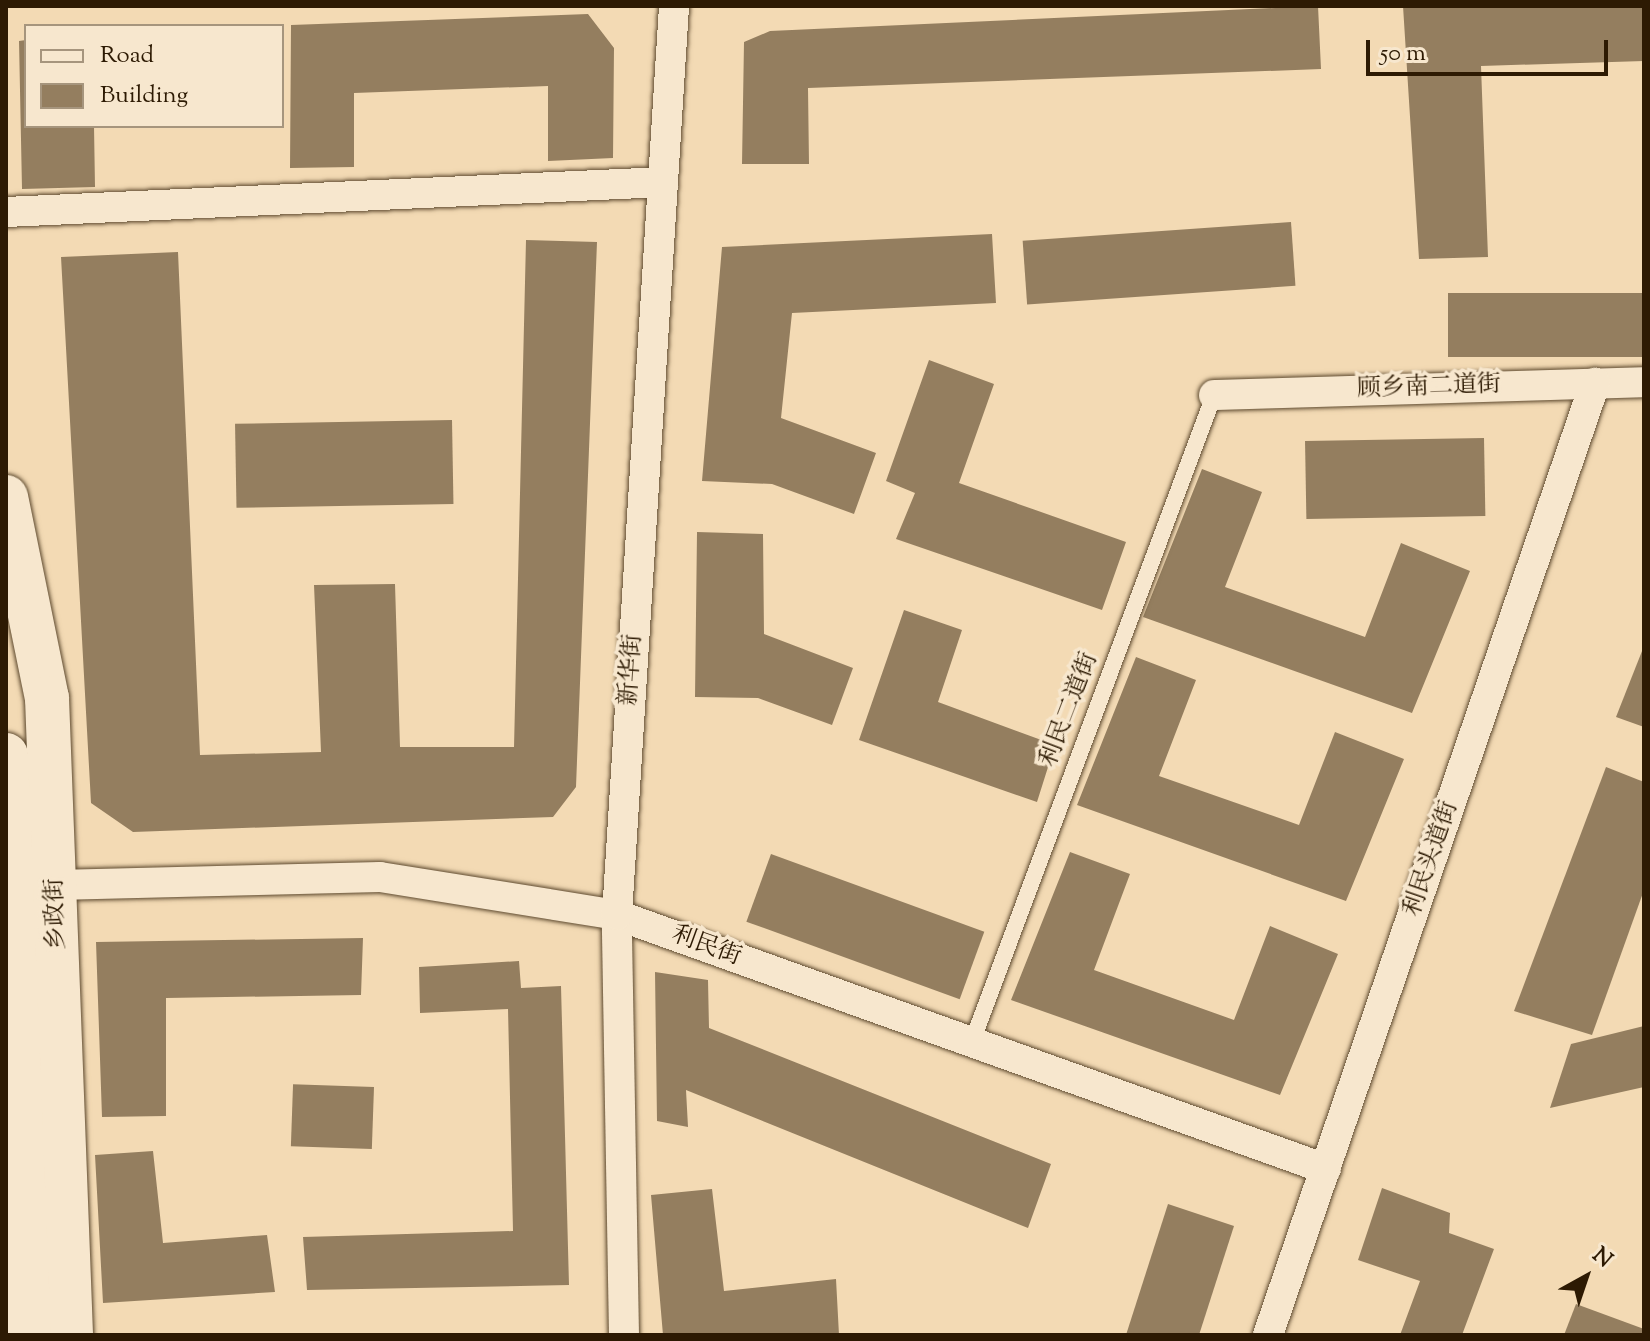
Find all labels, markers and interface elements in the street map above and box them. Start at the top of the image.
legend [24,24,284,128]
scale bar [1370,24,1612,74]
text: 50 m [1380,37,1426,71]
text: Road [100,39,154,73]
text: Building [100,79,188,113]
street label: 顾乡南二道街 [1357,371,1501,405]
street label: 新华街 [615,633,649,707]
street label: 利民二道街 [1035,649,1105,771]
street label: 利民头道街 [1399,798,1465,920]
street label: 乡政街 [41,878,73,950]
street label: 利民街 [667,921,745,973]
north arrow [1546,1237,1626,1317]
text: N [1584,1241,1618,1277]

